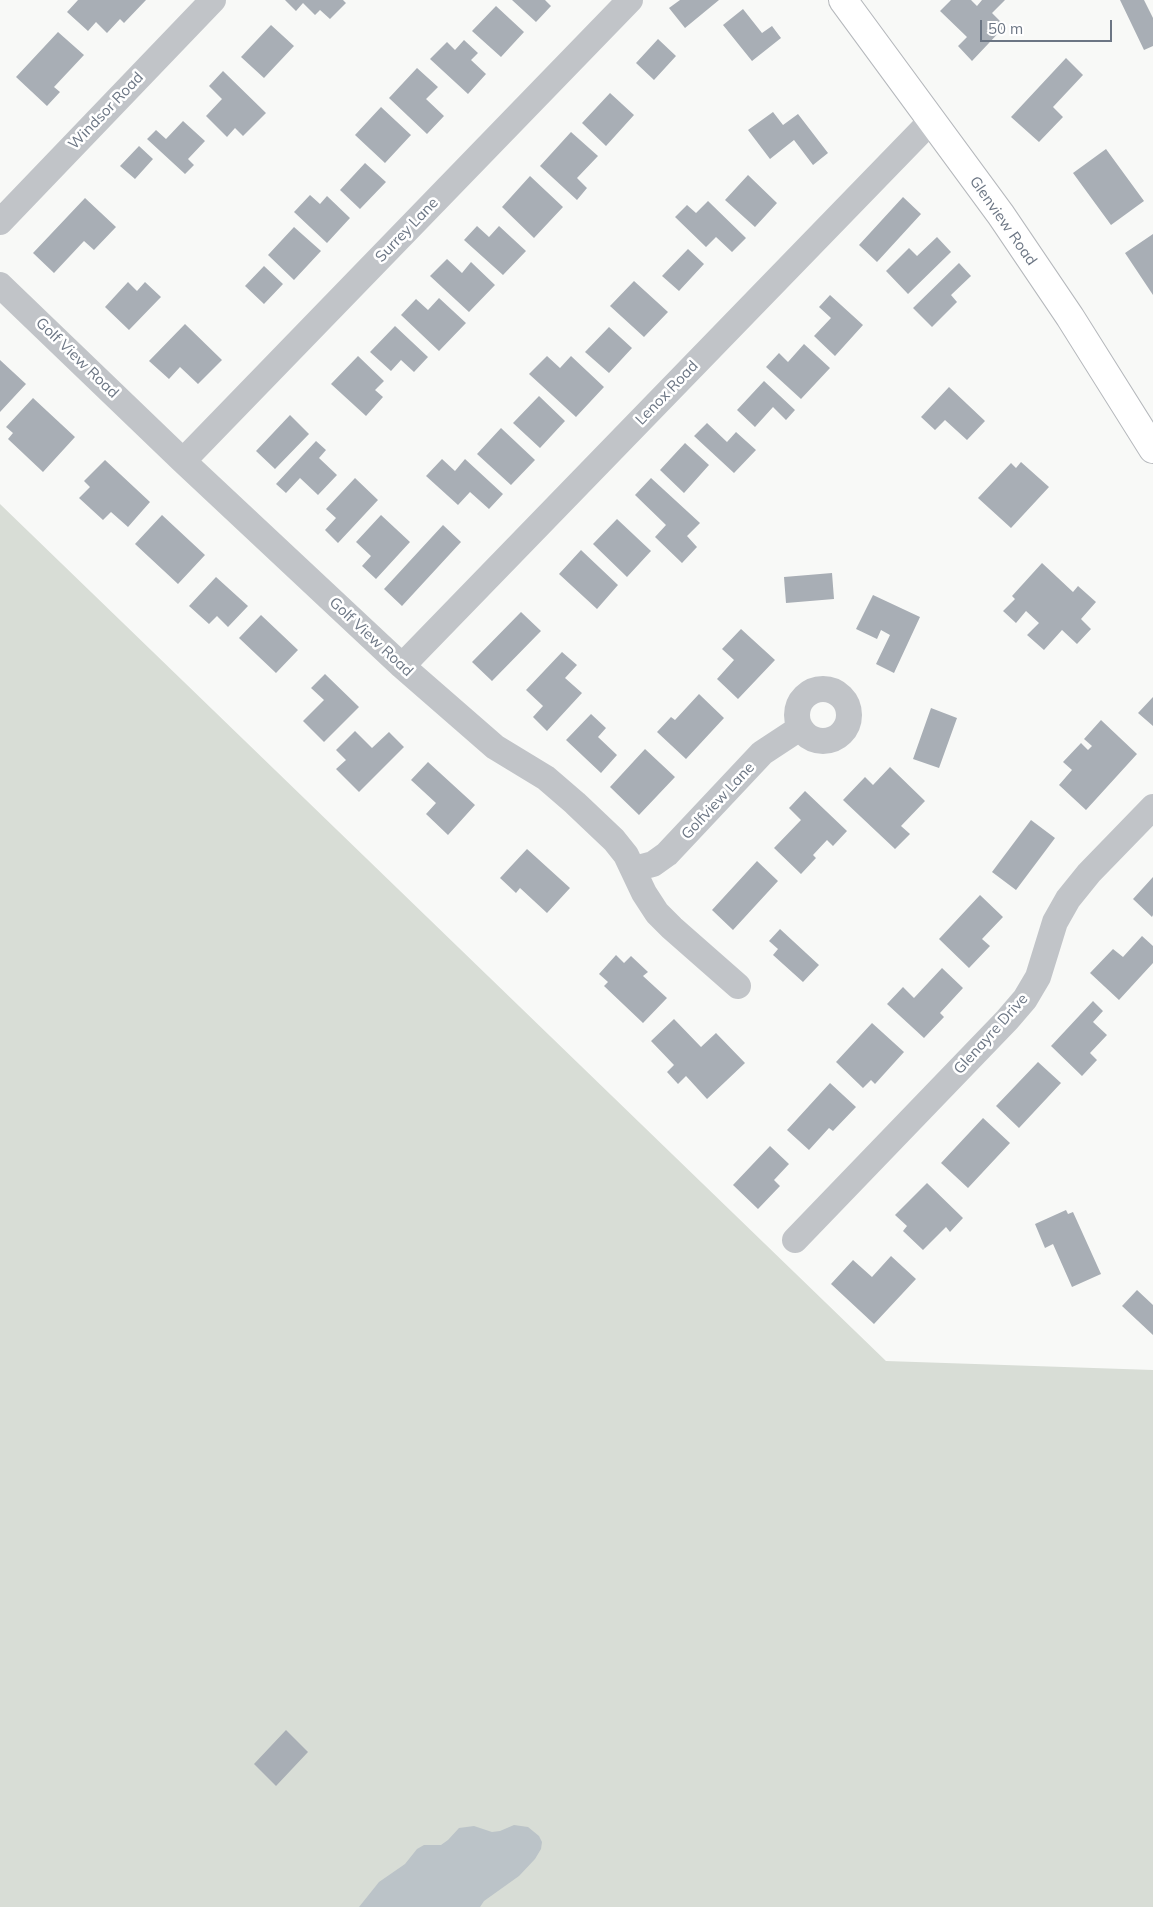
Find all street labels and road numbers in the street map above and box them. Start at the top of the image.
street label: Windsor Road [65,69,147,153]
street label: Glenview Road [966,173,1040,269]
street label: Surrey Lane [372,194,442,266]
street label: Golf View Road [32,314,122,402]
street label: Lenox Road [632,357,702,429]
street label: Golf View Road [325,594,417,680]
street label: Golfview Lane [678,759,758,843]
street label: Glenayre Drive [950,990,1032,1078]

